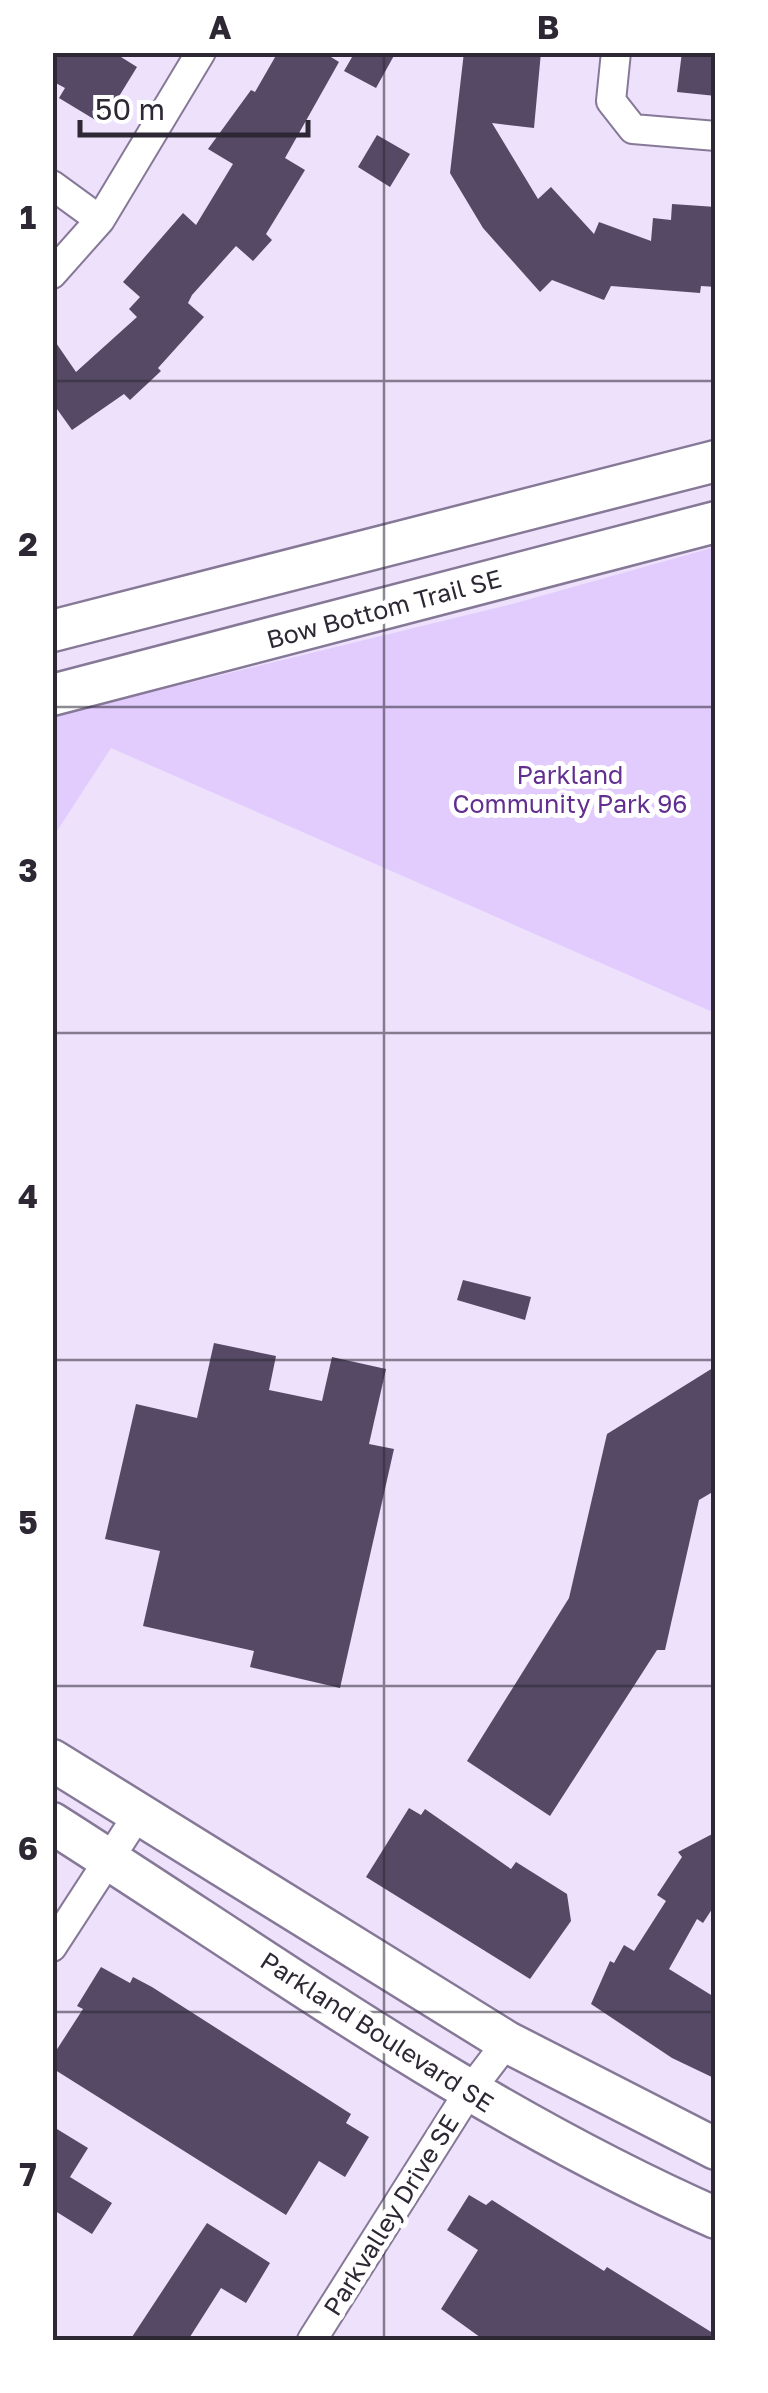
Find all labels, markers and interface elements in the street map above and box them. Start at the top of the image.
text: A [209,8,232,46]
text: B [537,8,559,46]
scale bar [80,75,308,137]
text: 50 m [95,91,165,127]
text: 1 [20,198,36,236]
text: 2 [18,525,38,563]
street label: Bow Bottom Trail SE [263,562,505,655]
park label: Parkland Community Park 96 [453,759,687,819]
text: 3 [18,851,38,889]
text: 4 [18,1177,38,1215]
text: 5 [18,1503,38,1541]
text: 6 [18,1829,38,1867]
street label: Parkland Boulevard SE [255,1945,500,2119]
street label: Parkvalley Drive SE [316,2108,465,2321]
text: 7 [19,2155,37,2193]

